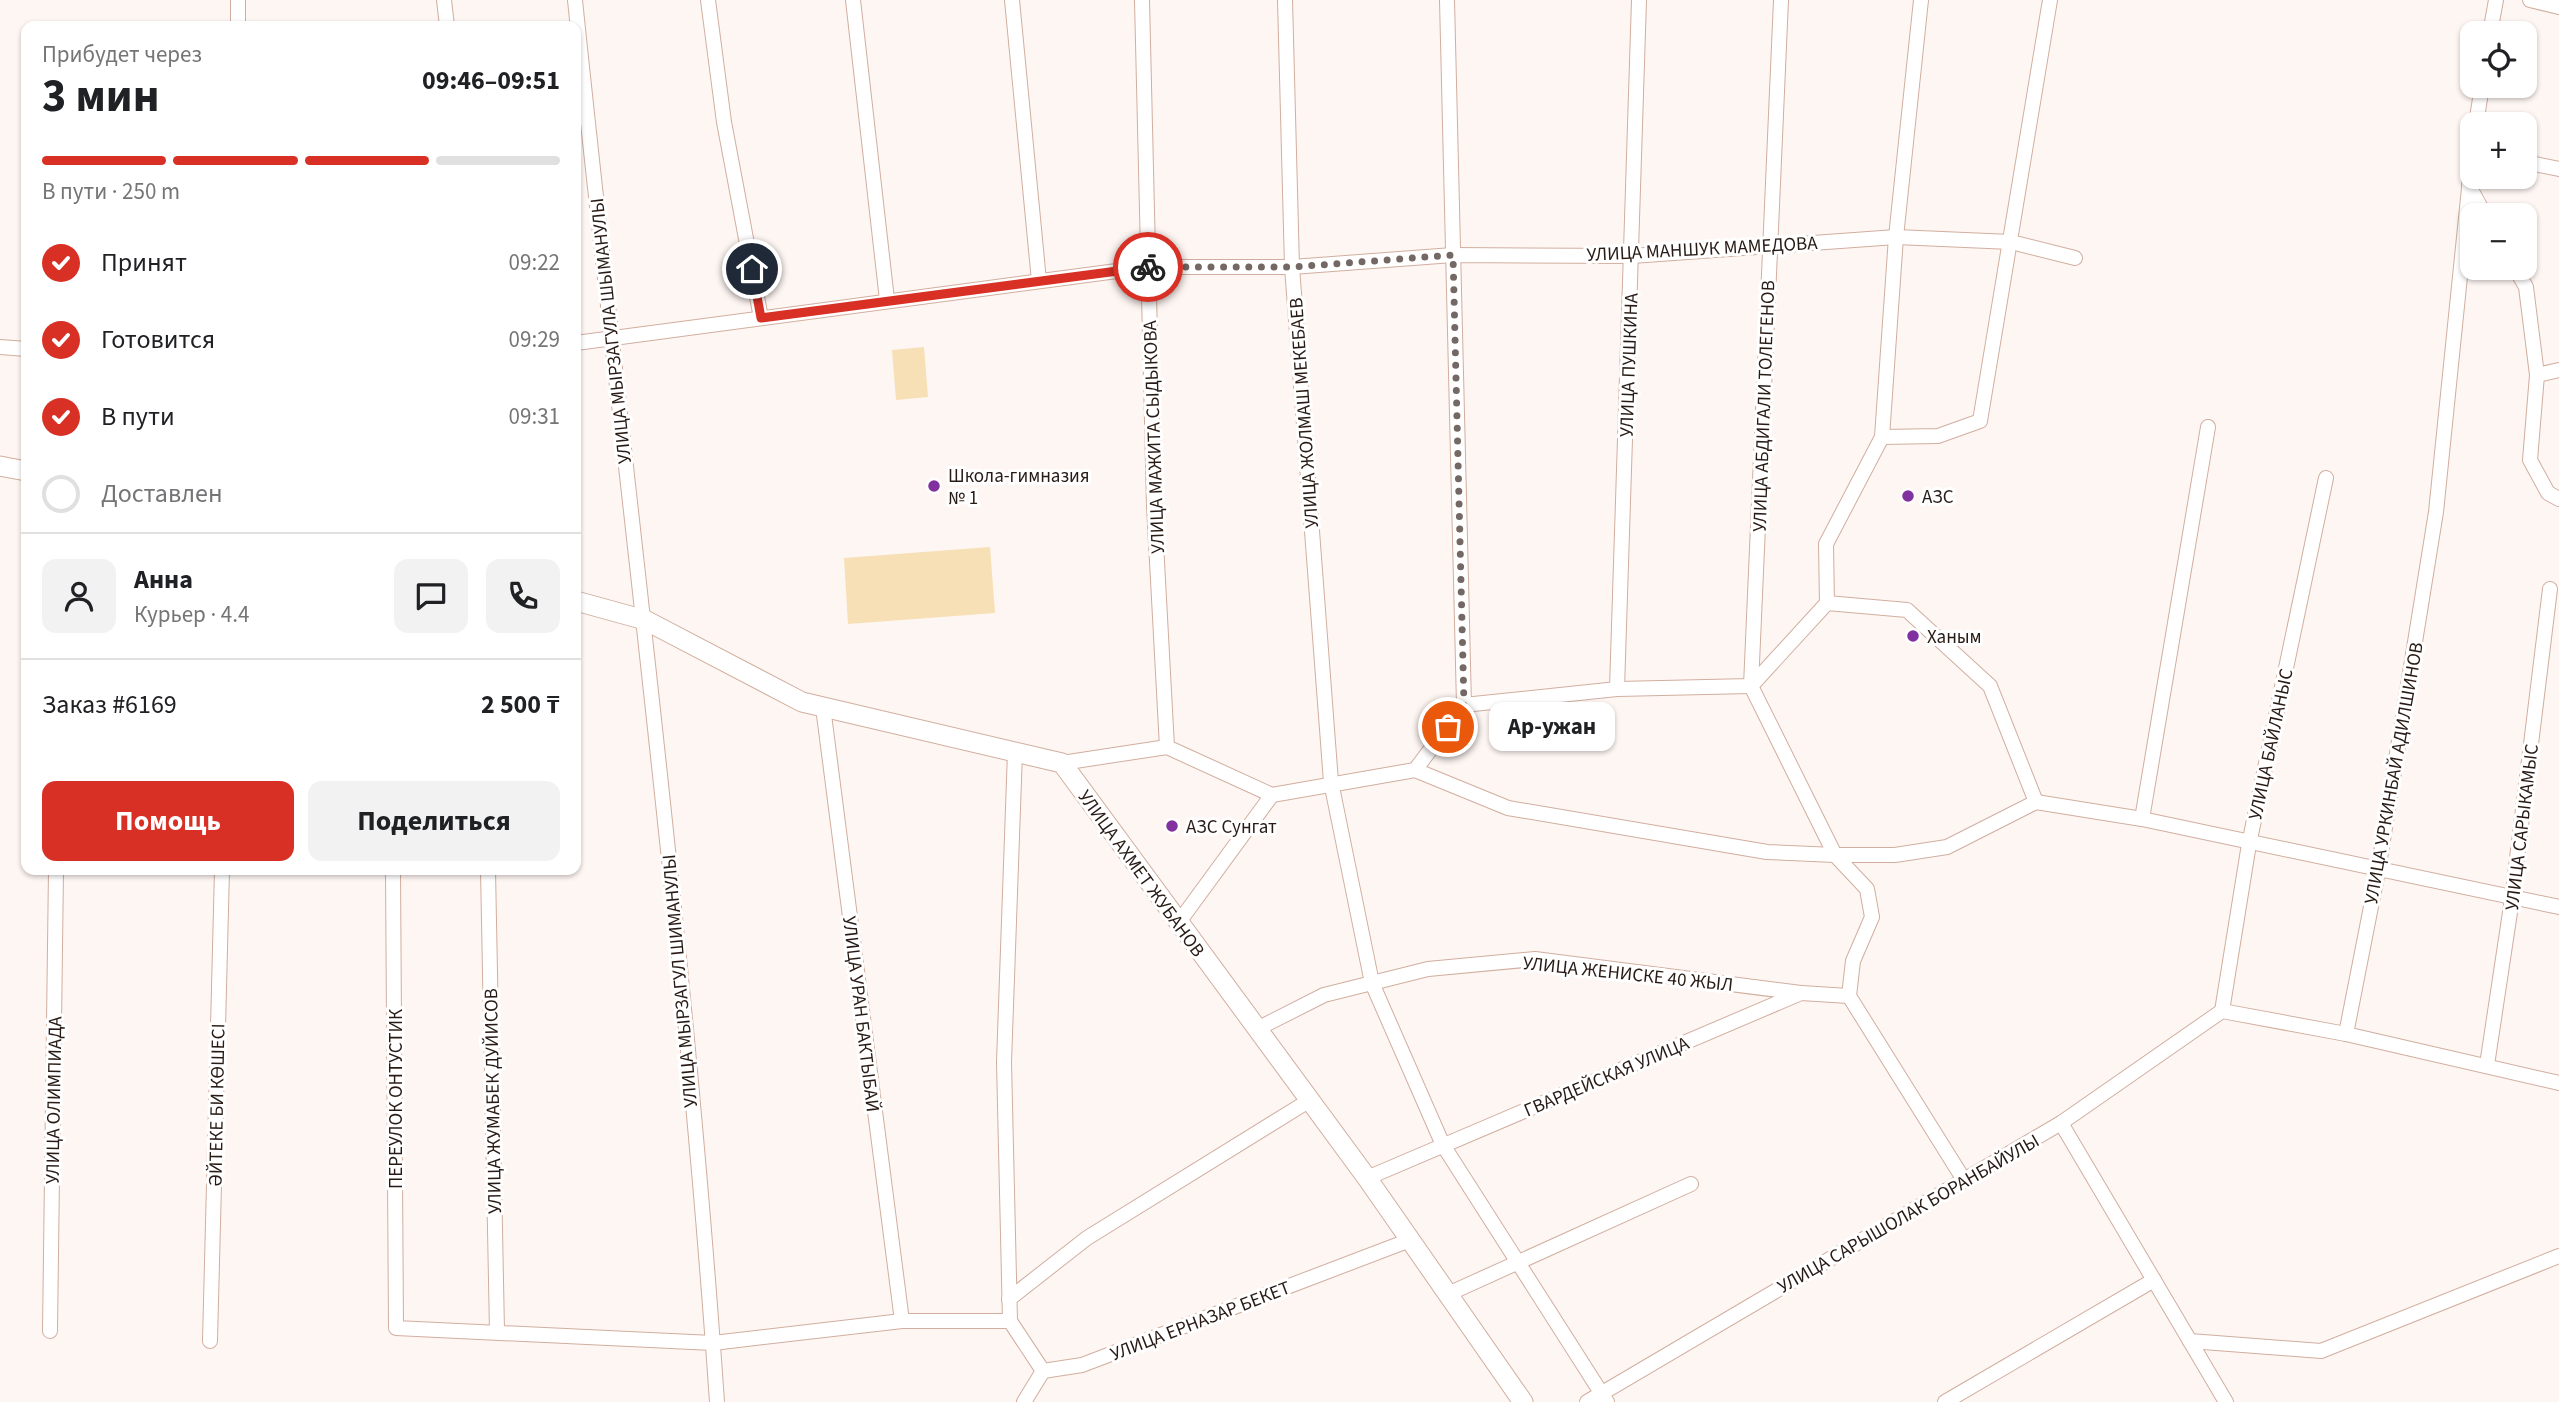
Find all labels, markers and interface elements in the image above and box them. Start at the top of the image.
map controls [2460,21,2537,280]
button: locate [2460,21,2537,98]
text: Прибудет через [42,38,202,71]
text: 09:46–09:51 [422,62,560,99]
text: 3 мин [42,64,159,129]
button: + [2460,112,2537,189]
text: В пути · 250 m [42,175,180,208]
street label: УЛИЦА МЫРЗАГУЛА ШЫМАНУЛЫ [584,197,639,465]
button: − [2460,203,2537,280]
street label: УЛИЦА МАНШУК МАМЕДОВА [1586,230,1819,269]
courier [1113,232,1183,302]
pin [722,239,782,299]
icon: check [42,244,80,282]
text: Принят [101,244,187,281]
text: 09:22 [509,246,560,279]
icon: bike [1129,248,1167,286]
icon: home [733,250,771,288]
street label: УЛИЦА АБДИГАЛИ ТОЛЕГЕНОВ [1747,280,1782,532]
street label: УЛИЦА ПУШКИНА [1613,292,1646,438]
street label: УЛИЦА ЖОЛМАШ МЕКЕБАЕВ [1283,297,1326,529]
street label: УЛИЦА МАЖИТА СЫДЫКОВА [1137,319,1172,554]
icon: check [42,321,80,359]
text: Готовится [101,321,215,358]
text: 09:29 [509,323,560,356]
icon: check [42,398,80,436]
text: В пути [101,398,175,435]
text: 09:31 [509,400,560,433]
place label: Школа-гимназия № 1 [948,463,1090,512]
text: Доставлен [101,475,223,512]
marker: Школа-гимназия № 1 [926,478,942,494]
place label: АЗС [1922,484,1954,511]
marker: АЗС [1900,488,1916,504]
button: person [42,559,116,633]
button: chat [394,559,468,633]
button: phone [486,559,560,633]
text: Анна [134,561,193,598]
text: Курьер · 4.4 [134,598,249,631]
place label: Ханым [1927,624,1982,651]
marker: Ханым [1905,628,1921,644]
street label: УЛИЦА УРКИНБАЙ АДИЛШИНОВ [2358,640,2431,906]
street label: УЛИЦА БАЙЛАНЫС [2242,666,2301,822]
text: Заказ #6169 [42,686,177,723]
text: 2 500 ₸ [481,686,560,723]
pin [1418,697,1478,757]
callout: Ар-ужан [1490,702,1616,752]
icon: bag [1429,708,1467,746]
text: Ар-ужан [1508,710,1596,743]
street label: УЛИЦА САРЫКАМЫС [2499,742,2546,912]
button: Помощь [42,781,294,861]
button: Поделиться [308,781,560,861]
street label: УЛИЦА АХМЕТ ЖУБАНОВ [1071,785,1211,963]
place label: АЗС Сунгат [1186,814,1277,841]
marker: АЗС Сунгат [1164,818,1180,834]
street label: УЛИЦА МЫРЗАГУЛ ШИМАНУЛЫ [656,853,705,1109]
street label: УЛИЦА УРАН БАКТЫБАЙ [835,915,886,1114]
street label: УЛИЦА ЖЕНИСКЕ 40 ЖЫЛ [1521,950,1734,999]
street label: УЛИЦА ЖУМАБЕК ДУЙИСОВ [478,988,509,1214]
street label: ПЕРЕУЛОК ОНТУСТИК [383,1009,410,1189]
street label: УЛИЦА ОЛИМПИАДА [40,1015,69,1184]
street label: ӘЙТЕКЕ БИ КӨШЕСІ [203,1023,232,1187]
street label: ГВАРДЕЙСКАЯ УЛИЦА [1520,1030,1694,1124]
street label: УЛИЦА САРЫШОЛАК БОРАНБАЙУЛЫ [1773,1128,2045,1301]
street label: УЛИЦА ЕРНАЗАР БЕКЕТ [1107,1275,1294,1368]

